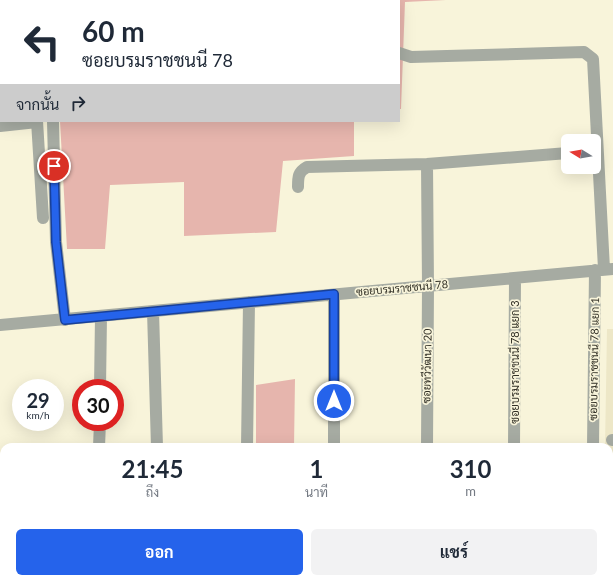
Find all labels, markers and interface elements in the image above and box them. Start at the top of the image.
text: 60 m [82,14,145,48]
icon: left [16,16,68,68]
text: ซอยบรมราชชนนี 78 [82,49,233,71]
icon: right [67,92,89,114]
text: จากนั้น [16,95,59,113]
north arrow [561,134,601,174]
map controls [561,134,601,174]
pin [37,149,71,183]
icon: arrive [43,155,65,177]
street label: ซอยบรมราชชนนี 78 [355,276,448,298]
street label: ซอยบรมราชชนนี 78 แยก 1 [585,297,601,421]
street label: ซอยบรมราชชนนี 78 แยก 3 [507,300,521,424]
street label: ซอยทวีวัฒนา 20 [418,328,434,404]
speed limit sign: 30 [72,379,124,431]
position arrow [313,380,355,422]
text: 29 [26,388,50,412]
text: km/h [26,409,50,421]
text: 21:45 [122,454,183,483]
text: 1 [310,454,324,483]
text: 310 [450,454,491,483]
text: m [465,483,476,499]
text: ถึง [146,484,159,500]
text: นาที [305,484,328,500]
button: ออก [16,529,303,575]
button: แชร์ [311,529,597,575]

